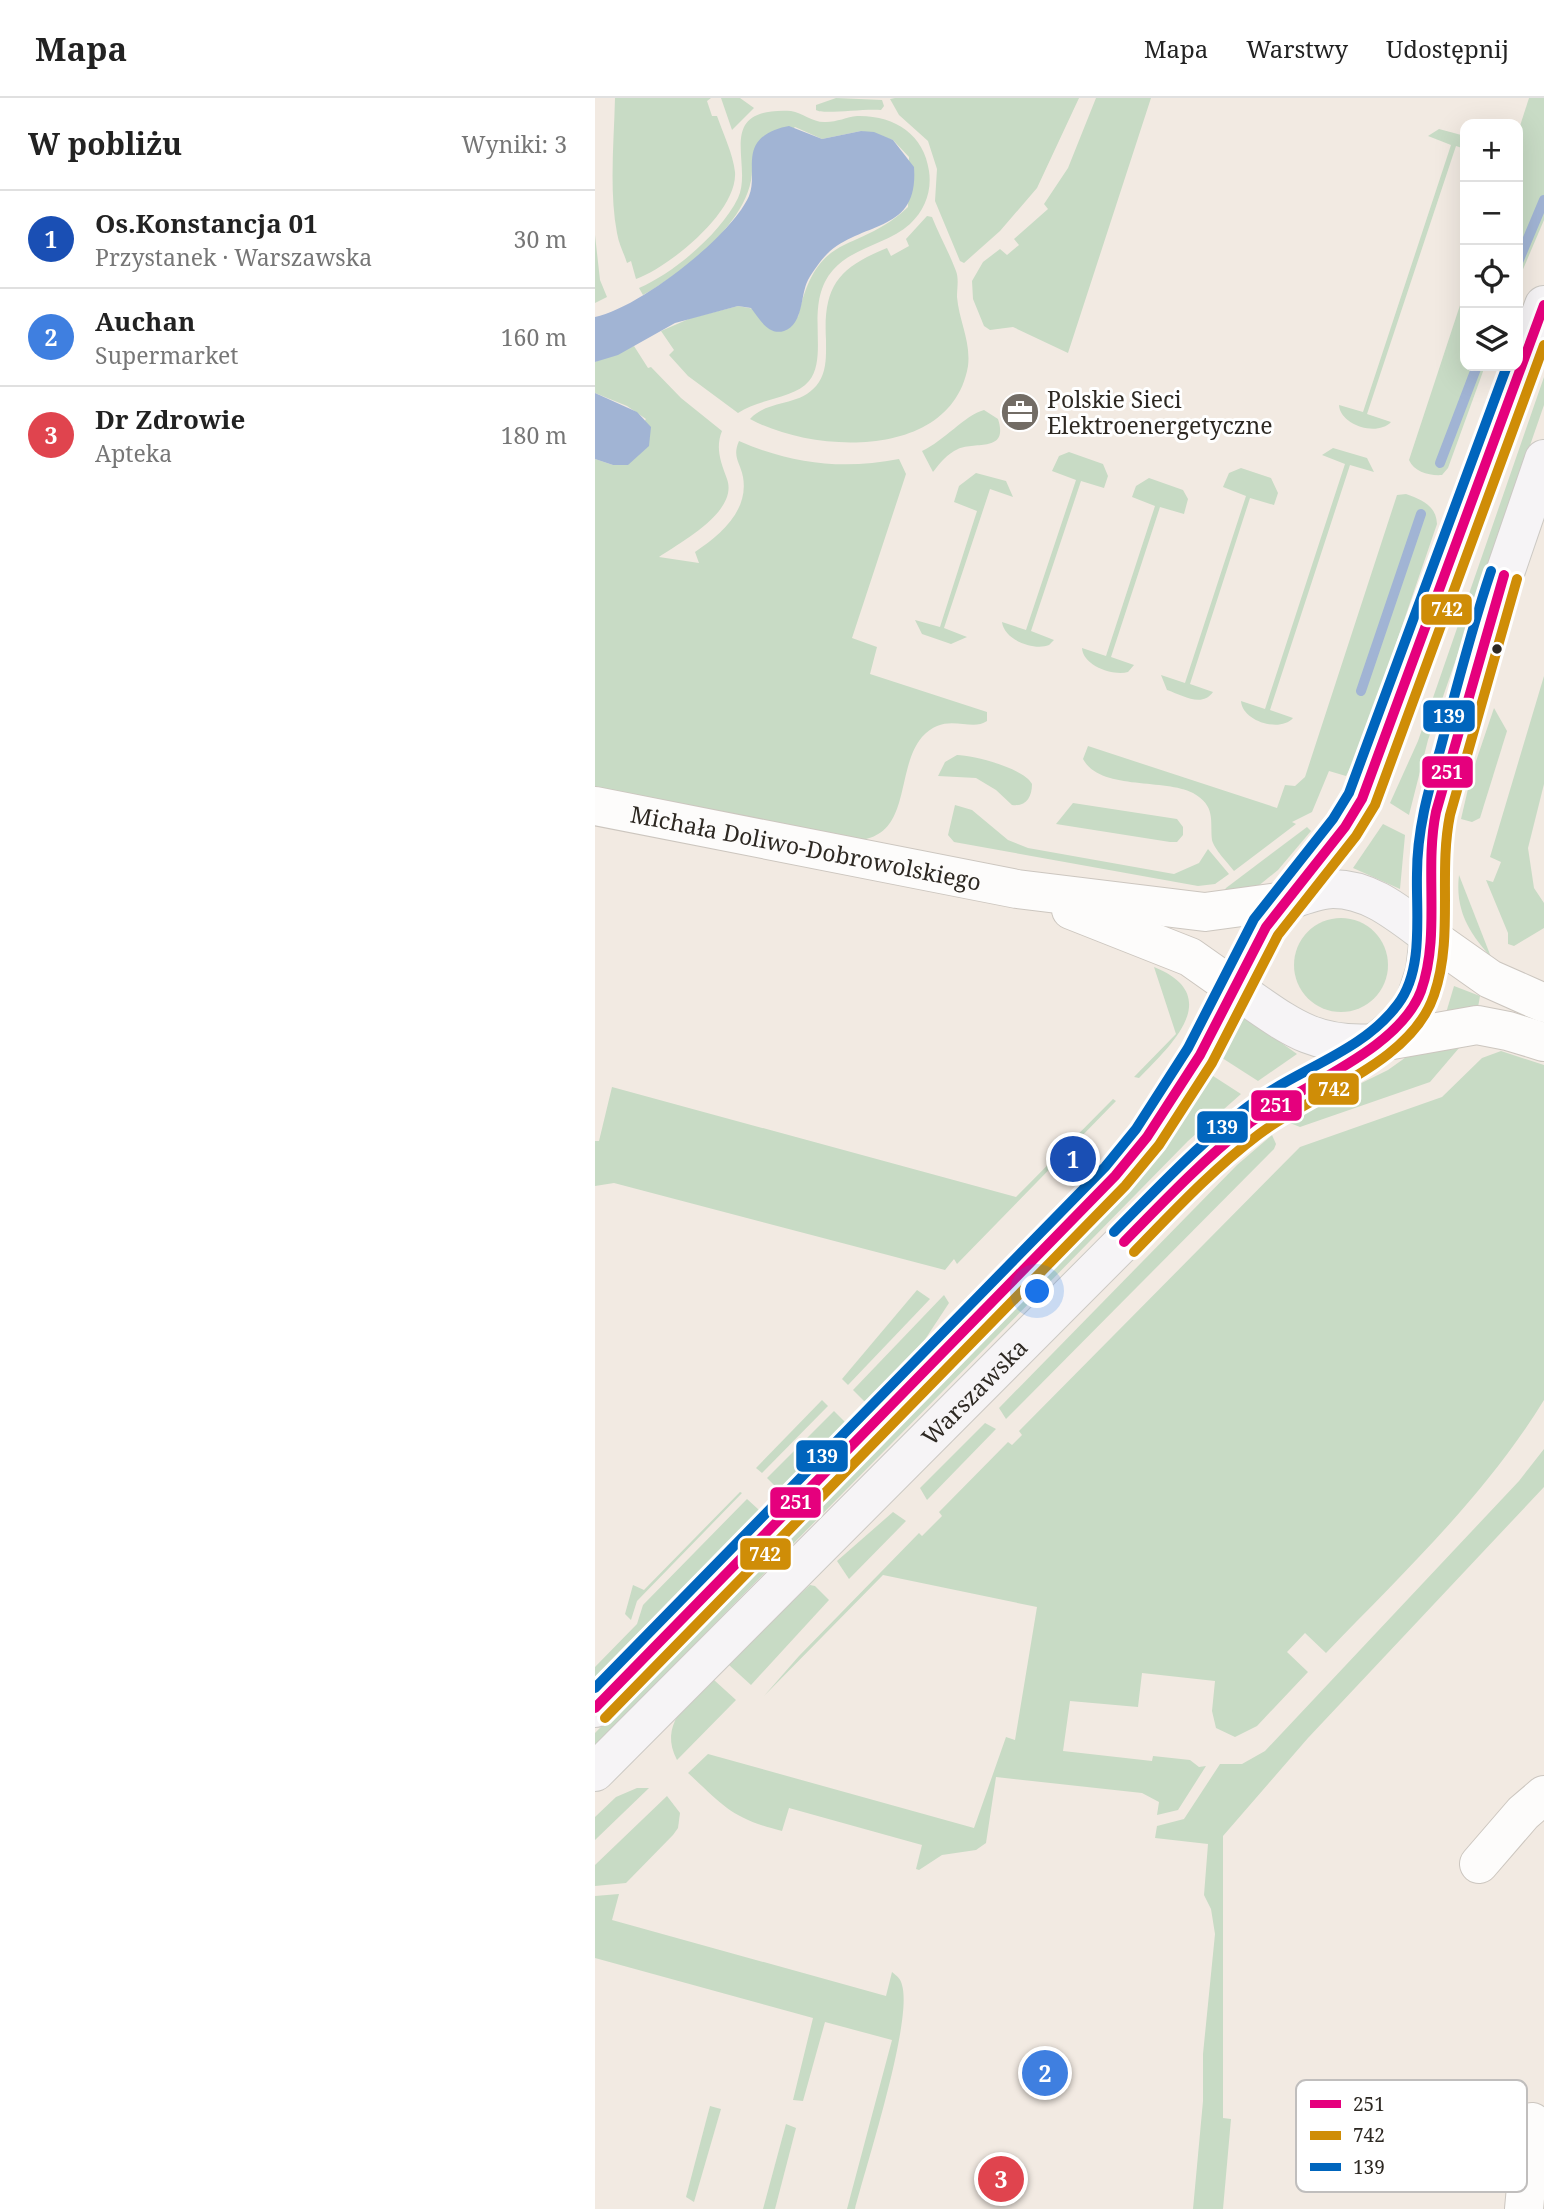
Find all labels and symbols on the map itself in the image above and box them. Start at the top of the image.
place label: Polskie Sieci Elektroenergetyczne [1047,383,1273,441]
office icon: Polskie Sieci Elektroenergetyczne [999,391,1041,433]
line badge: 742 [1420,593,1473,626]
text: 742 [1431,596,1463,622]
unlabelled marker [1490,642,1504,656]
line badge: 139 [1422,699,1476,733]
text: 139 [1433,703,1465,729]
line badge: 251 [1421,755,1474,789]
text: 251 [1431,759,1463,785]
street label: Michała Doliwo-Dobrowolskiego [628,797,984,898]
line badge: 742 [1307,1072,1360,1106]
text: 742 [1318,1076,1350,1102]
line badge: 251 [1250,1089,1303,1122]
text: 251 [1260,1092,1292,1118]
line badge: 139 [1196,1110,1249,1144]
text: 139 [1206,1114,1238,1140]
pin: 1 [1050,1133,1096,1185]
your location [1020,1274,1054,1308]
street label: Warszawska [914,1331,1034,1452]
line badge: 139 [795,1439,849,1473]
text: 139 [806,1443,838,1469]
line badge: 251 [769,1486,822,1519]
text: 251 [780,1489,812,1515]
line badge: 742 [739,1537,792,1571]
text: 742 [749,1541,781,1567]
pin: 2 [1022,2047,1068,2099]
legend [1296,2080,1527,2192]
text: 251 [1353,2091,1385,2117]
text: 742 [1353,2122,1385,2148]
pin: 3 [978,2153,1024,2205]
text: 139 [1353,2154,1385,2180]

